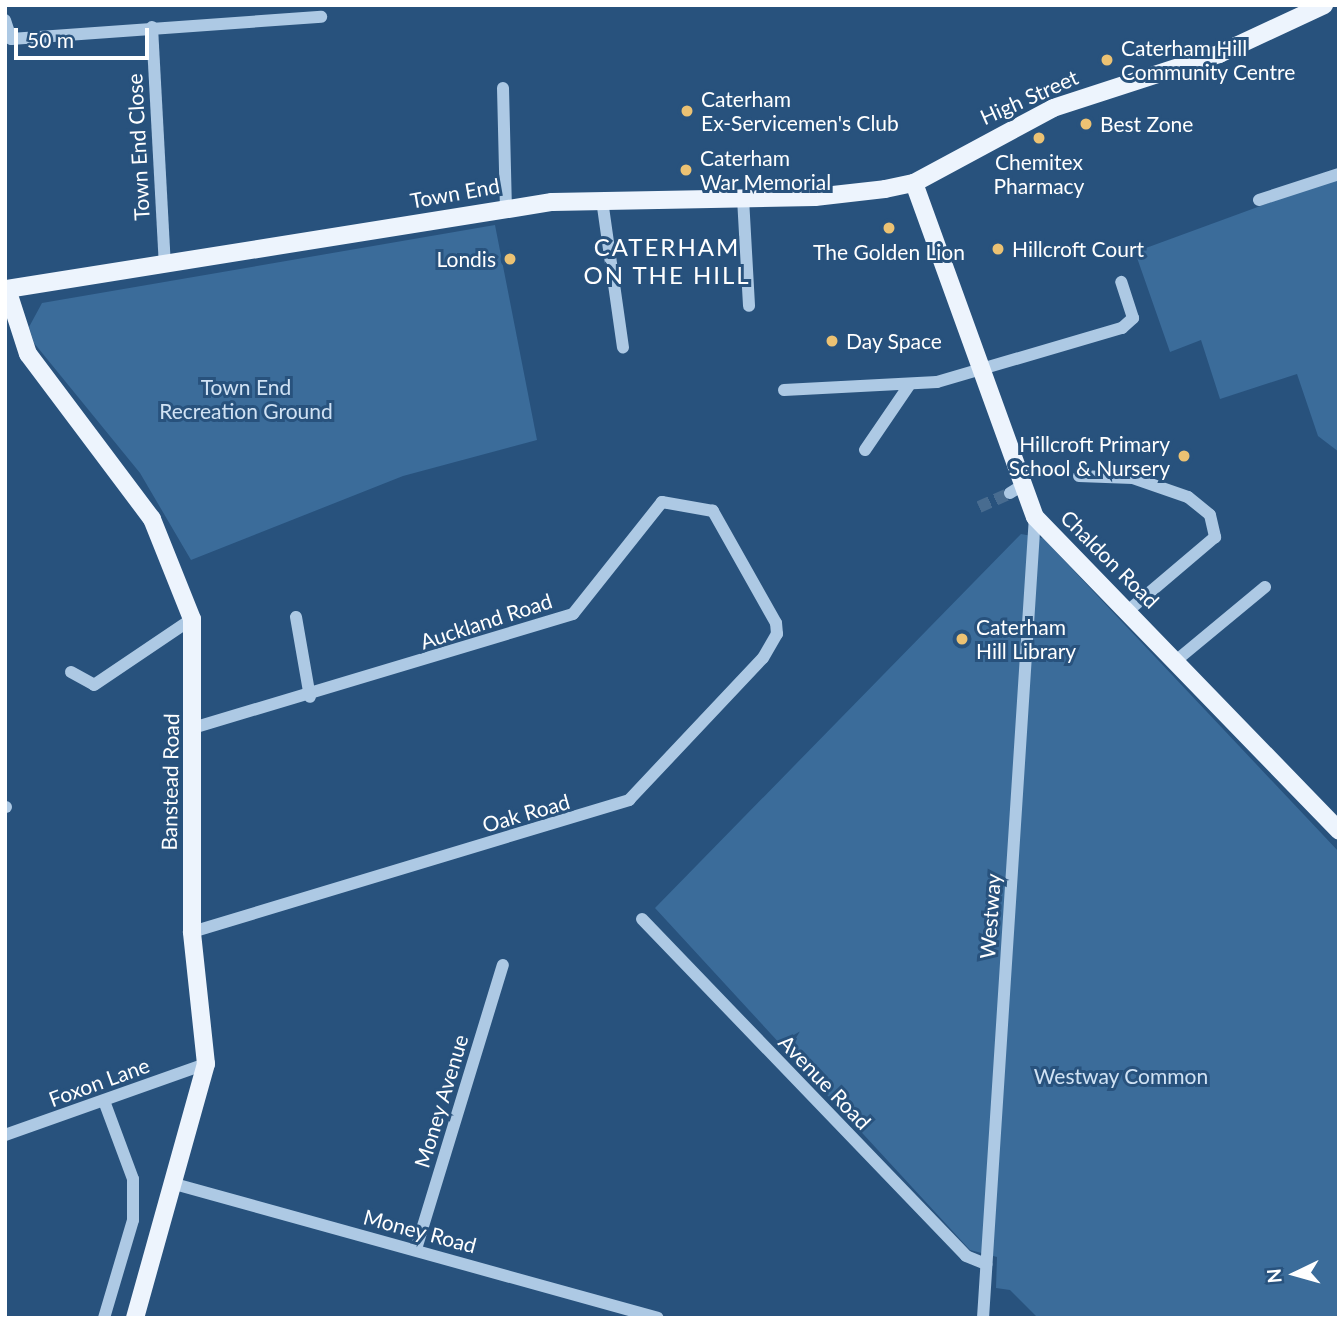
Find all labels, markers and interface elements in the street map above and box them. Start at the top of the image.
scale bar [18,14,152,58]
text: 50 m [27,27,74,52]
place label: Caterham Hill Community Centre [1121,35,1296,85]
marker: Caterham Hill Community Centre [1099,52,1115,68]
street label: High Street [976,64,1082,130]
street label: Town End Close [122,73,154,221]
place label: Caterham Ex-Servicemen's Club [701,86,899,136]
marker: Caterham Ex-Servicemen's Club [679,103,695,119]
place label: Best Zone [1100,111,1193,137]
marker: Best Zone [1078,116,1094,132]
marker: Chemitex Pharmacy [1031,130,1047,146]
place label: Caterham War Memorial [700,145,832,195]
place label: Chemitex Pharmacy [994,149,1084,199]
marker: Caterham War Memorial [678,162,694,178]
street label: Town End [408,173,502,213]
marker: The Golden Lion [881,220,897,236]
district label: CATERHAM ON THE HILL [584,233,750,289]
place label: Hillcroft Court [1012,236,1144,262]
place label: The Golden Lion [813,239,965,265]
marker: Hillcroft Court [990,241,1006,257]
place label: Londis [436,246,496,272]
marker: Londis [502,251,518,267]
place label: Day Space [846,328,942,354]
marker: Day Space [824,333,840,349]
park label: Town End Recreation Ground [159,374,333,424]
place label: Hillcroft Primary School & Nursery [1009,431,1170,481]
marker: Hillcroft Primary School & Nursery [1176,448,1192,464]
street label: Chaldon Road [1056,505,1164,613]
street label: Auckland Road [417,588,555,654]
place label: Caterham Hill Library [976,614,1076,664]
marker: Caterham Hill Library [954,631,970,647]
street label: Banstead Road [156,713,184,851]
street label: Oak Road [479,789,573,837]
street label: Westway [974,872,1006,960]
street label: Avenue Road [774,1030,876,1134]
street label: Money Avenue [409,1031,473,1171]
street label: Foxon Lane [45,1052,153,1112]
park label: Westway Common [1034,1063,1208,1089]
street label: Money Road [361,1204,479,1258]
north arrow [1260,1239,1330,1309]
text: N [1261,1268,1286,1284]

